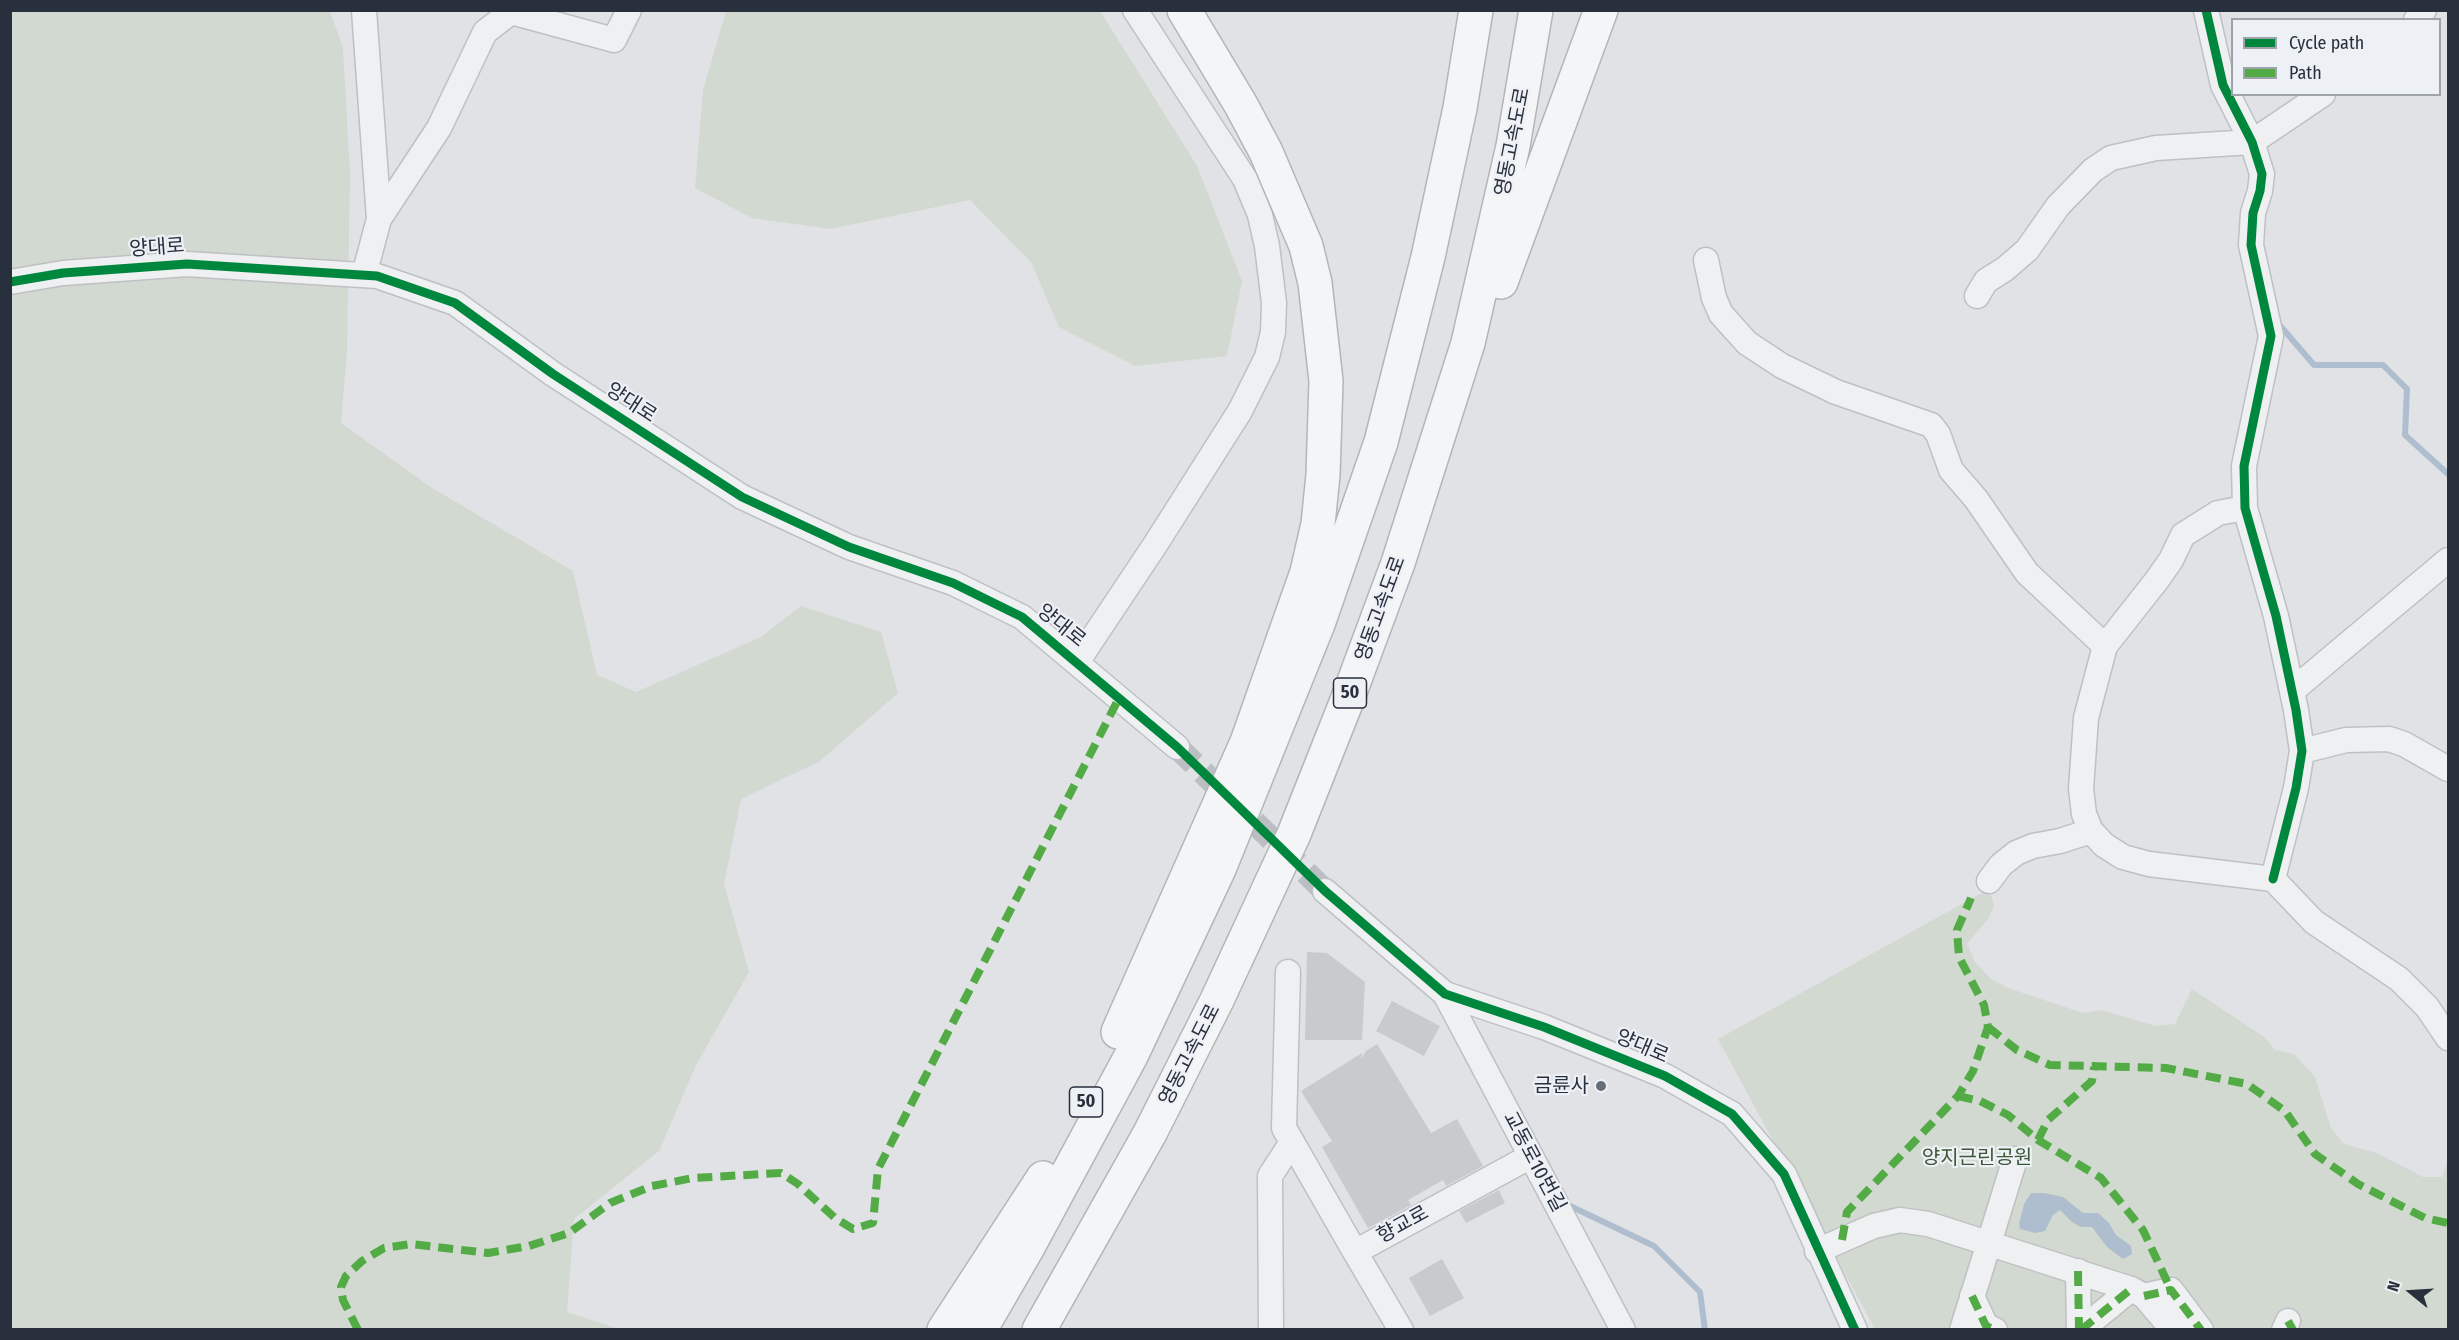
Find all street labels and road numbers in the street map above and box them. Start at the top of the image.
street label: 영동고속도로 [1491,86,1535,198]
street label: 양대로 [129,234,185,262]
street label: 양대로 [601,378,661,428]
street label: 영동고속도로 [1351,553,1411,665]
street label: 양대로 [1032,599,1090,653]
road number: 50 [1334,678,1366,708]
street label: 영동고속도로 [1154,1000,1226,1110]
street label: 양대로 [1612,1025,1672,1069]
road number: 50 [1070,1087,1102,1117]
street label: 교동로10번길 [1498,1108,1570,1216]
street label: 향교로 [1373,1201,1433,1249]

